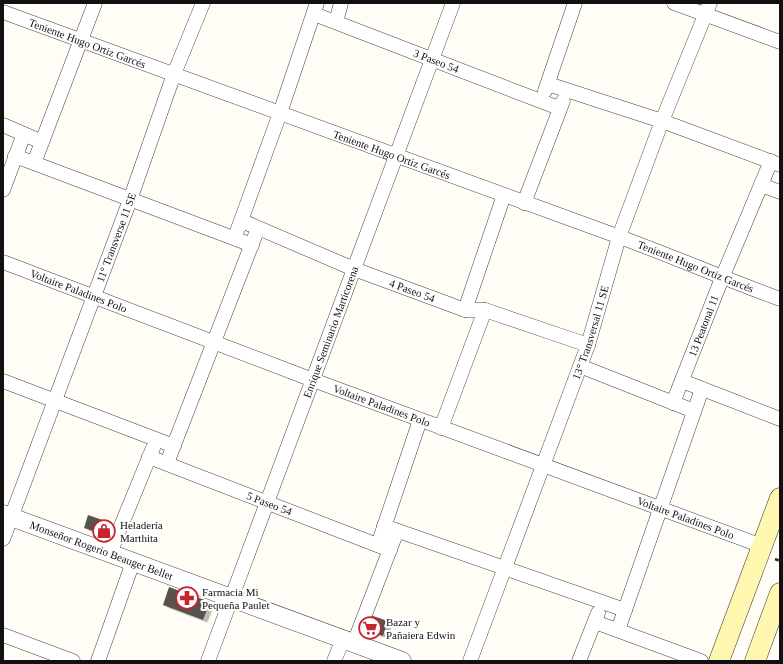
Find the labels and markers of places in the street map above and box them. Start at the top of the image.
shop icon: Heladería Marthita [91,518,117,544]
place label: Heladería Marthita [120,519,163,544]
pharmacy icon: Farmacia Mi Pequeña Paulet [174,585,200,611]
place label: Farmacia Mi Pequeña Paulet [202,586,270,611]
supermarket icon: Bazar y Pañaiera Edwin [357,615,383,641]
place label: Bazar y Pañaiera Edwin [386,616,456,641]

